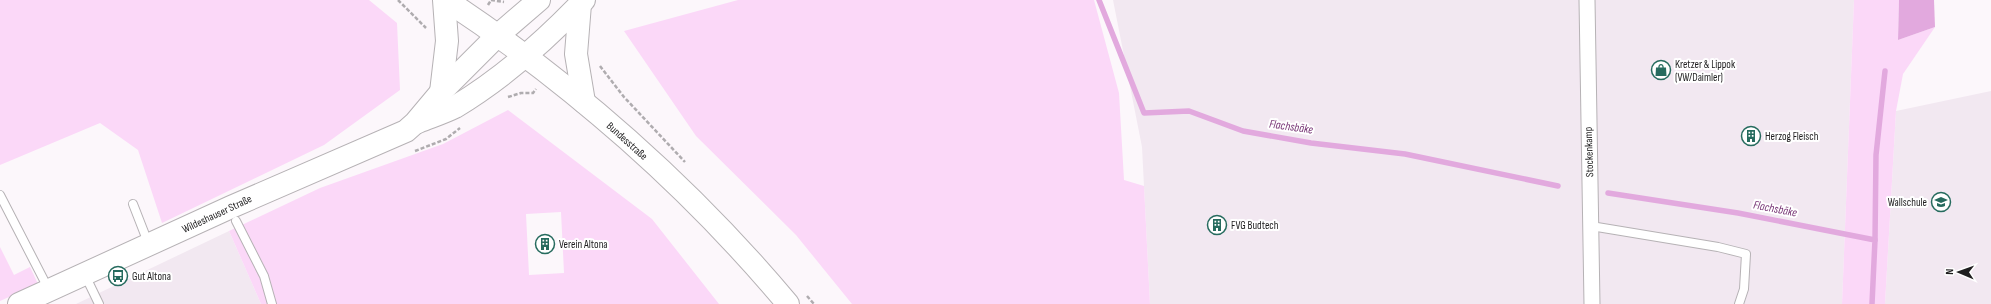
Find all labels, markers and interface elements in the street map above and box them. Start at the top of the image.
place label: Kretzer & Lippok (VW/Daimler) [1675,58,1736,84]
shop icon: Kretzer & Lippok (VW/Daimler) [1650,59,1672,81]
water label: Flachsbäke [1268,117,1314,138]
street label: Bundesstraße [604,119,650,163]
building icon: Herzog Fleisch [1740,125,1762,147]
street label: Stockenkamp [1582,127,1596,177]
place label: Herzog Fleisch [1765,130,1819,143]
school or university icon: Wallschule [1930,191,1952,213]
street label: Wildeshauser Straße [180,192,254,236]
place label: Wallschule [1888,196,1927,209]
water label: Flachsbäke [1752,197,1798,221]
building icon: FVG Budtech [1206,214,1228,236]
place label: FVG Budtech [1231,219,1279,232]
building icon: Verein Altona [534,233,556,255]
place label: Verein Altona [559,238,608,251]
north arrow [1939,252,1979,292]
bus stop icon: Gut Altona [107,265,129,287]
text: N [1943,268,1956,275]
place label: Gut Altona [132,270,171,283]

